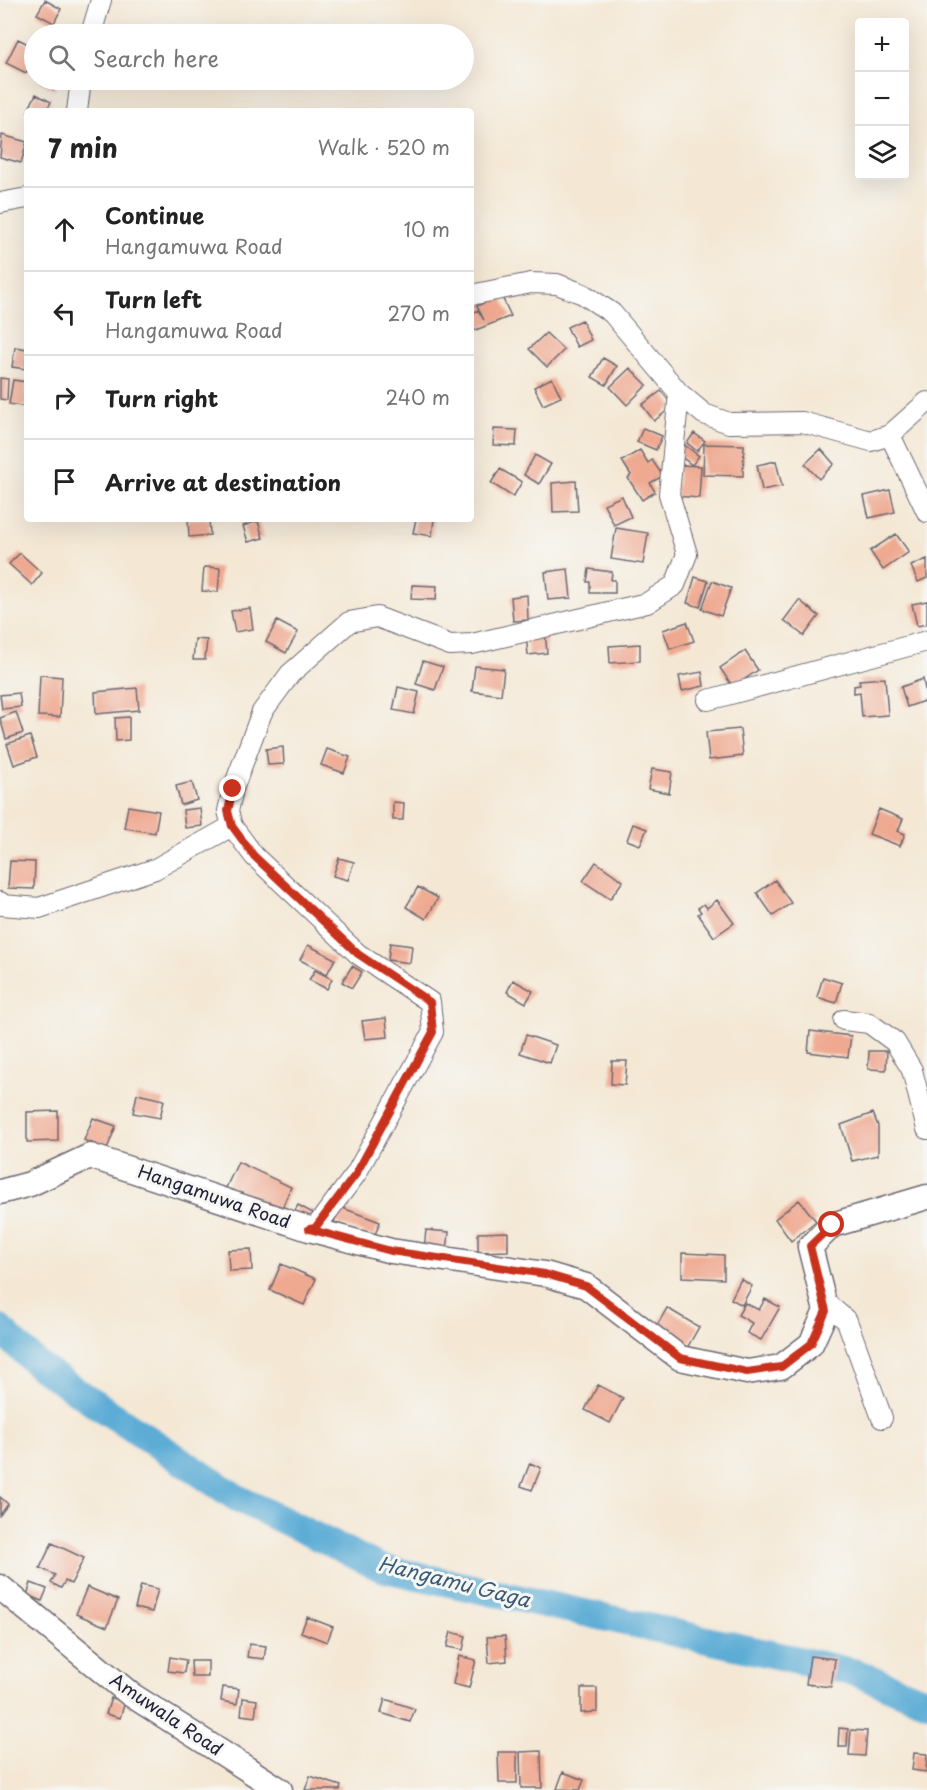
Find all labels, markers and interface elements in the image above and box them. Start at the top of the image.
map controls [855,18,909,180]
button: + [855,18,909,72]
search box [24,24,474,90]
icon: search [45,41,78,74]
text: Search here [93,41,219,74]
button: − [855,72,909,126]
button: layers [855,126,909,180]
text: 7 min [48,128,118,167]
text: Walk · 520 m [318,132,450,162]
text: Continue [105,198,204,231]
icon: ahead [48,213,81,246]
text: 10 m [403,214,450,244]
text: Hangamuwa Road [105,231,283,261]
text: Turn left [105,282,202,315]
icon: left [48,297,81,330]
text: 270 m [387,298,450,328]
text: Hangamuwa Road [105,315,283,345]
icon: right [48,381,81,414]
text: Turn right [105,381,218,414]
text: 240 m [385,382,450,412]
icon: arrive [48,465,81,498]
text: Arrive at destination [105,465,341,498]
route end [219,775,245,801]
street label: Hangamuwa Road [135,1157,294,1234]
route start [818,1211,844,1237]
water label: Hangamu Gaga [375,1548,535,1615]
street label: Amuwala Road [105,1666,229,1762]

